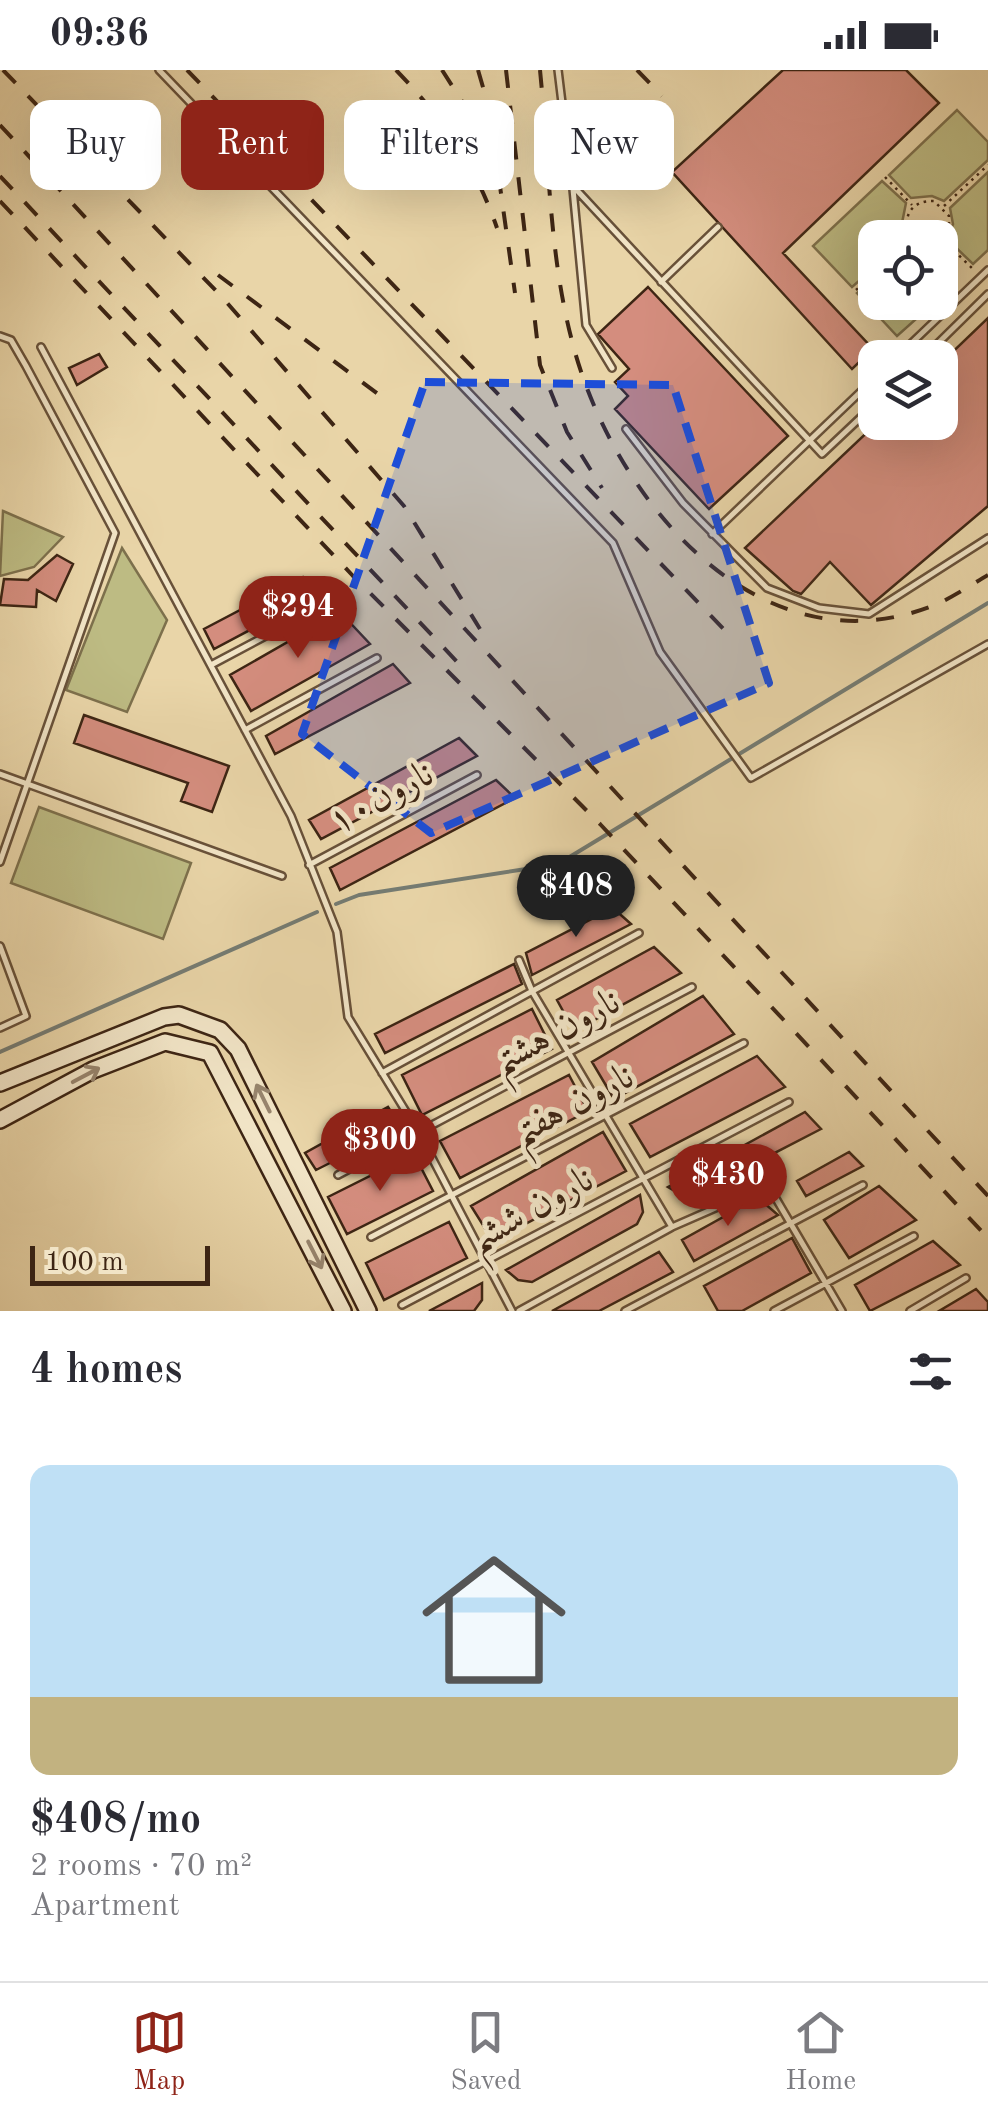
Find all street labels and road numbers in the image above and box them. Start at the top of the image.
street label: نارون۱۰ [323,755,440,842]
street label: نارون هشتم [486,983,634,1096]
street label: نارون هفتم [506,1058,648,1167]
street label: نارون ششم [463,1161,608,1274]

